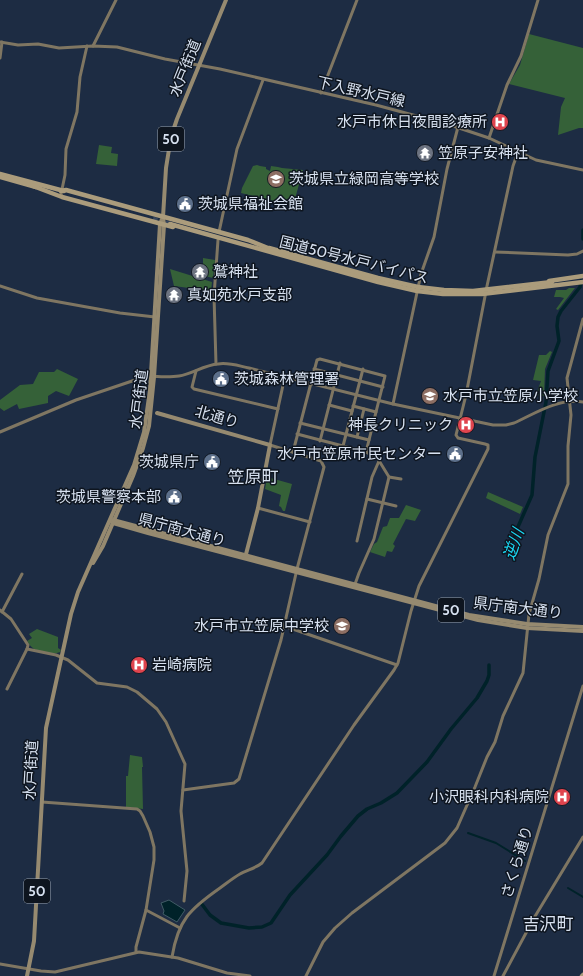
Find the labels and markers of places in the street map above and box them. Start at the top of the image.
hospital icon: 水戸市休日夜間診療所 [490,112,510,132]
place label: 水戸市休日夜間診療所 [337,113,487,131]
temple icon: 笠原子安神社 [415,143,435,163]
place label: 笠原子安神社 [438,144,528,162]
school or university icon: 茨城県立緑岡高等学校 [266,169,286,189]
place label: 茨城県立緑岡高等学校 [289,170,439,188]
public building icon: 茨城県福祉会館 [175,194,195,214]
place label: 茨城県福祉会館 [198,195,303,213]
temple icon: 鷲神社 [190,262,210,282]
place label: 鷲神社 [213,263,258,281]
temple icon: 真如苑水戸支部 [164,285,184,305]
place label: 真如苑水戸支部 [187,286,292,304]
public building icon: 茨城森林管理署 [211,369,231,389]
place label: 茨城森林管理署 [234,370,339,388]
school or university icon: 水戸市立笠原小学校 [420,386,440,406]
place label: 水戸市立笠原小学校 [443,387,578,405]
hospital icon: 神長クリニック [456,415,476,435]
place label: 神長クリニック [348,416,453,434]
public building icon: 水戸市笠原市民センター [445,444,465,464]
place label: 水戸市笠原市民センター [277,445,442,463]
public building icon: 茨城県庁 [202,452,222,472]
place label: 茨城県庁 [139,453,199,471]
public building icon: 茨城県警察本部 [164,487,184,507]
place label: 茨城県警察本部 [56,488,161,506]
school or university icon: 水戸市立笠原中学校 [332,616,352,636]
place label: 水戸市立笠原中学校 [194,617,329,635]
hospital icon: 岩崎病院 [129,655,149,675]
place label: 岩崎病院 [152,656,212,674]
hospital icon: 小沢眼科内科病院 [552,787,572,807]
place label: 小沢眼科内科病院 [429,788,549,806]

